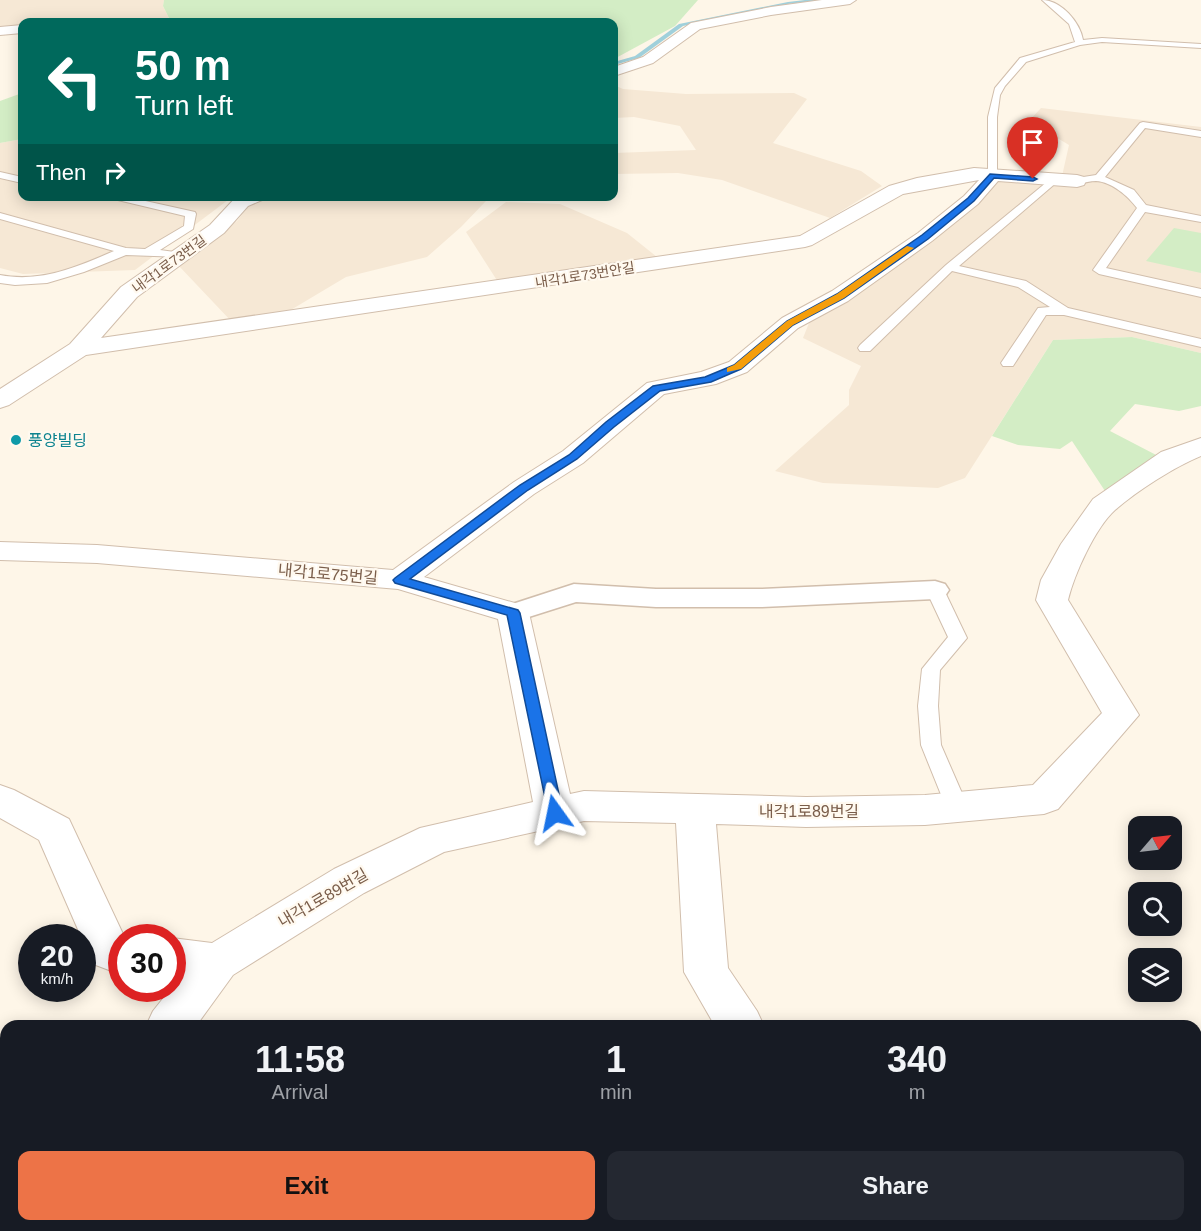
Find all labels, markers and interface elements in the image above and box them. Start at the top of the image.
icon: left [36,42,114,120]
text: 50 m [135,42,231,89]
text: Turn left [135,91,233,121]
pin [1007,117,1058,179]
icon: arrive [1016,126,1049,159]
icon: right [98,156,131,189]
text: Then [36,160,86,185]
street label: 내각1로73번길 [129,232,209,296]
street label: 내각1로73번안길 [534,259,636,291]
place label: 풍양빌딩 [28,432,87,449]
marker: 풍양빌딩 [9,433,23,447]
street label: 내각1로75번길 [277,561,379,587]
position arrow [523,781,587,845]
street label: 내각1로89번길 [759,803,859,820]
north arrow [1128,816,1182,870]
map controls [1128,816,1182,1002]
street label: 내각1로89번길 [275,866,371,930]
button: search [1128,882,1182,936]
speed limit sign: 30 [108,924,186,1002]
text: 20 [40,939,74,972]
button: layers [1128,948,1182,1002]
text: km/h [41,970,73,987]
text: 11:58 [255,1039,345,1080]
text: 1 [606,1039,626,1080]
text: 340 [887,1039,947,1080]
text: Arrival [272,1081,328,1103]
text: min [600,1081,632,1103]
text: m [909,1081,925,1103]
button: Exit [18,1151,595,1220]
button: Share [607,1151,1184,1220]

